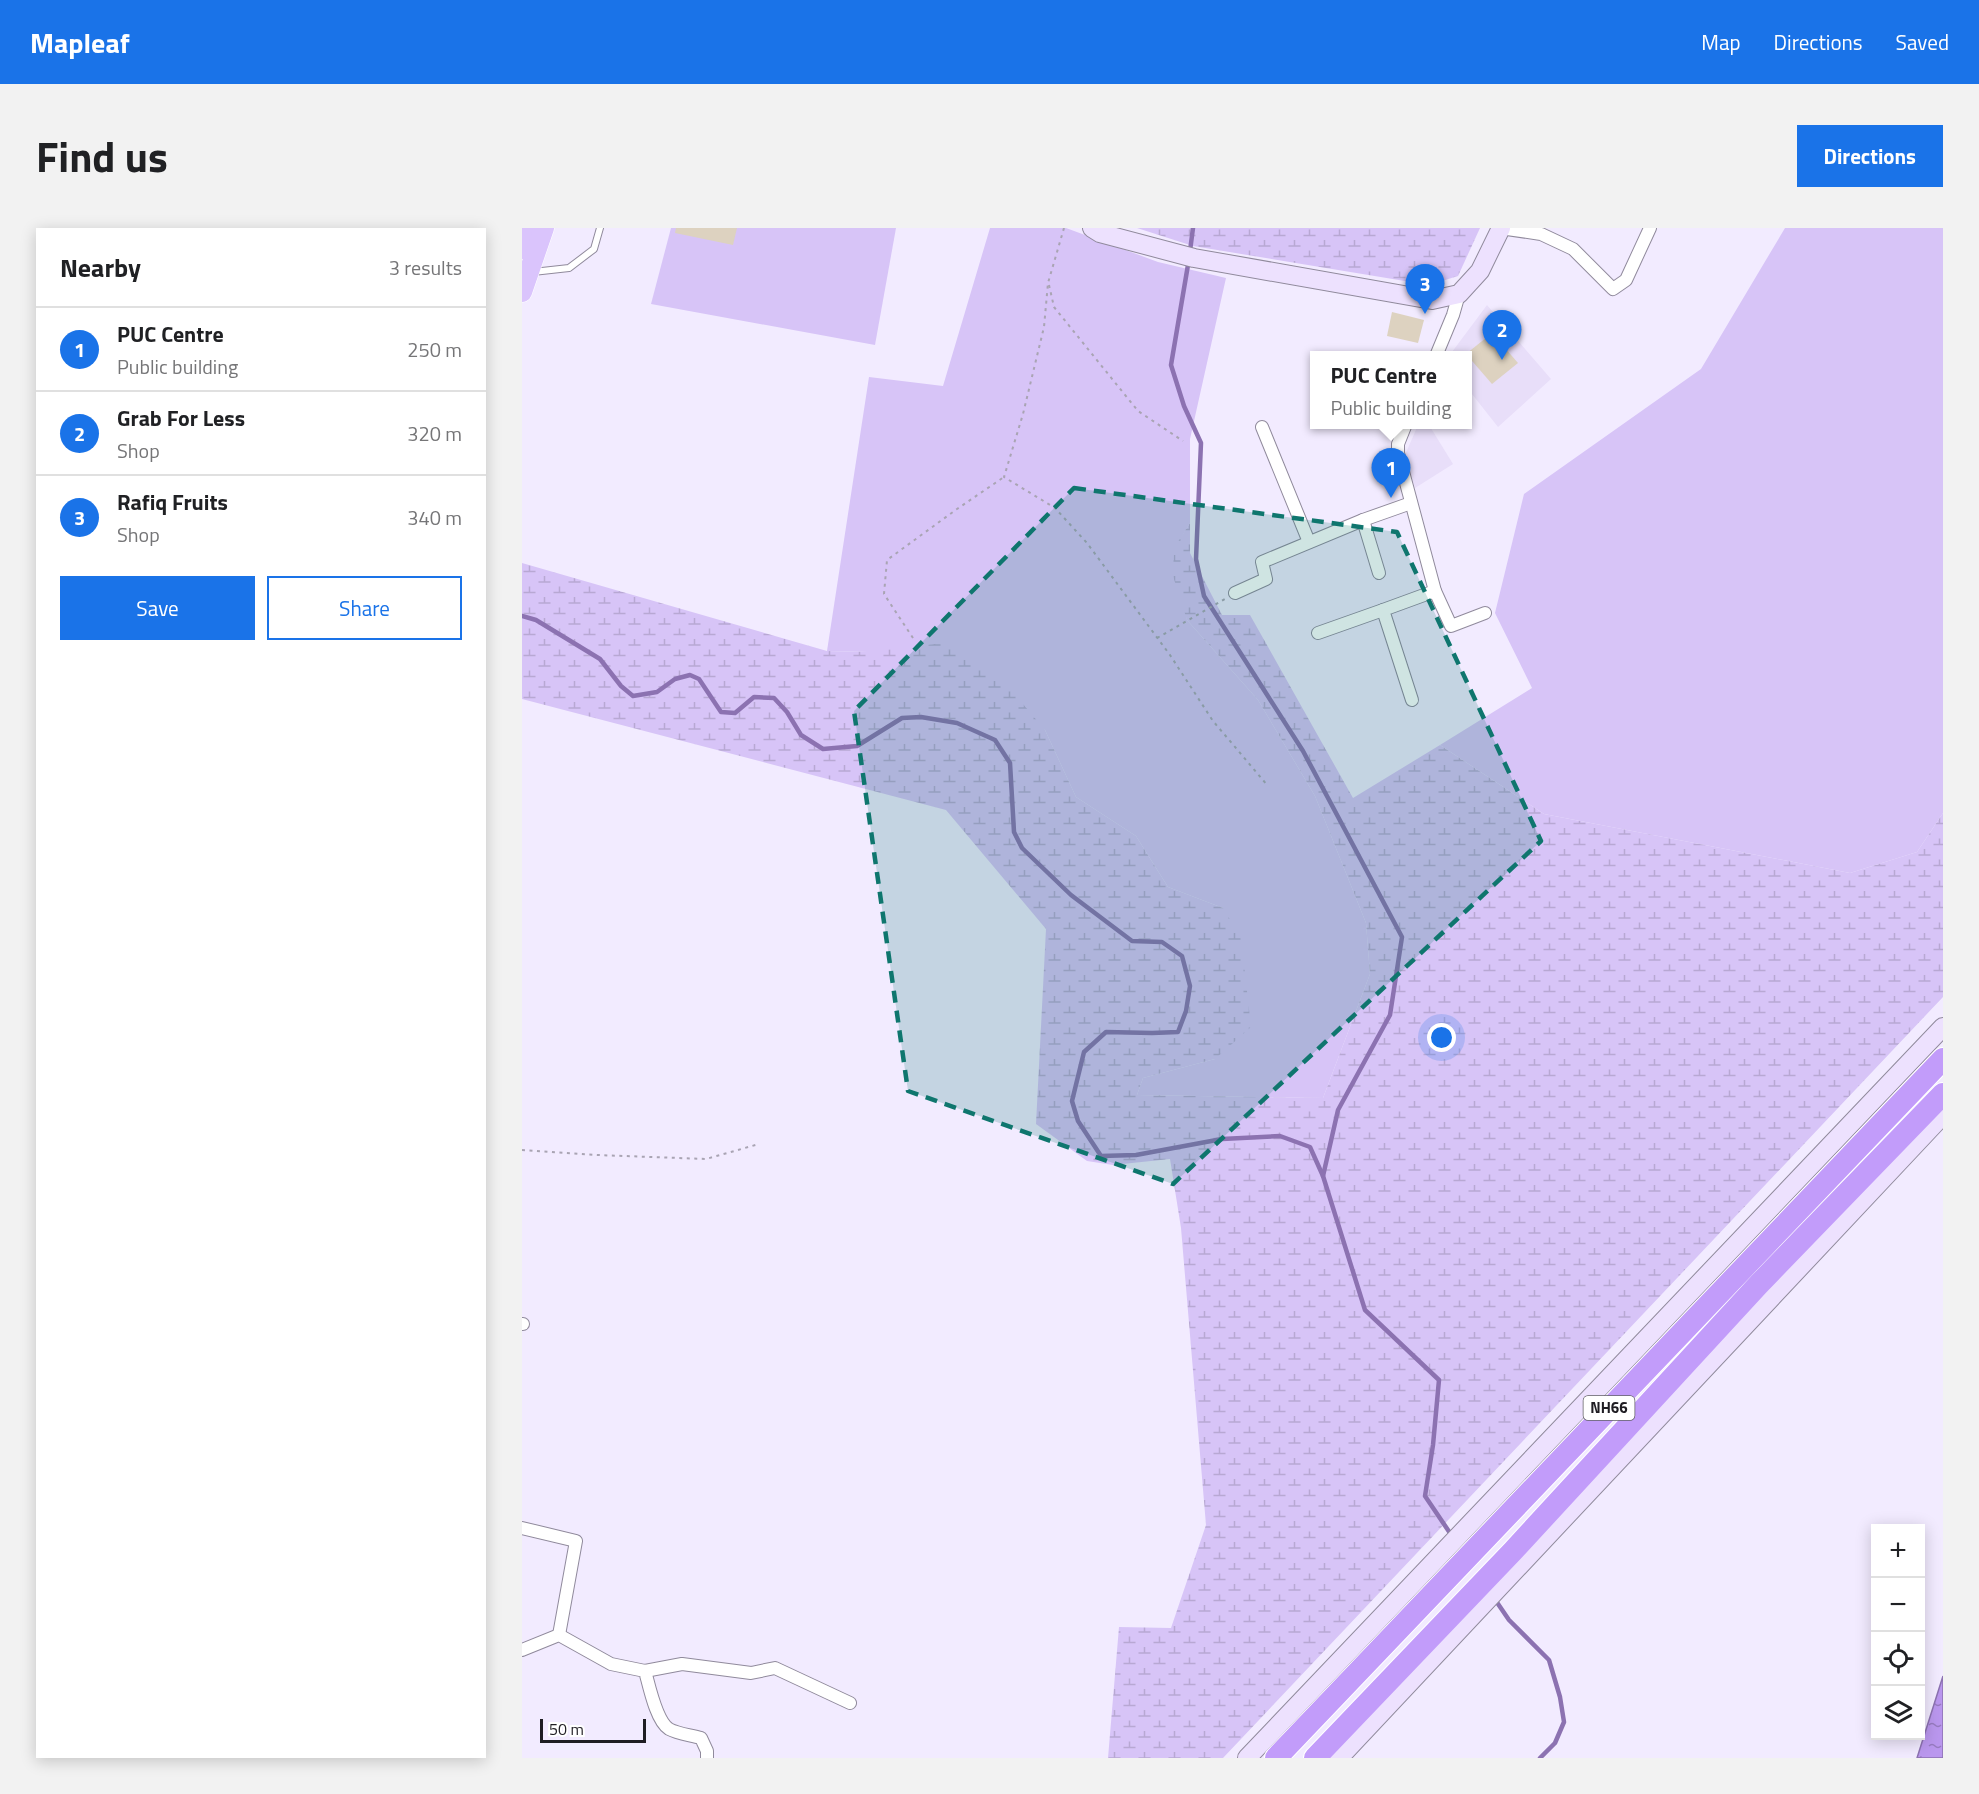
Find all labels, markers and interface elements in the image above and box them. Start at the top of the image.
text: Mapleaf [30,21,130,64]
text: Map [1701,26,1741,58]
text: Directions [1774,26,1863,58]
text: Saved [1896,26,1949,58]
text: Find us [36,124,168,188]
button: Directions [1797,125,1943,187]
text: Nearby [60,248,141,287]
text: 3 results [389,252,462,283]
pin: 3 [1406,264,1444,314]
pin: 2 [1482,310,1522,360]
text: PUC Centre [117,317,224,351]
text: 1 [74,334,85,365]
text: 250 m [407,334,462,365]
text: Public building [117,351,238,382]
popup [1310,351,1472,429]
text: PUC Centre [1330,358,1437,392]
text: Public building [1330,392,1452,423]
text: Grab For Less [117,401,245,435]
text: 2 [74,418,85,449]
text: 320 m [407,418,462,449]
text: Shop [117,435,160,466]
pin: 1 [1372,448,1410,498]
text: Rafiq Fruits [117,485,228,519]
text: 3 [74,502,85,533]
text: 340 m [407,502,462,533]
text: Shop [117,519,160,550]
button: Save [60,576,255,640]
button: Share [267,576,462,640]
your location [1427,1023,1456,1052]
road number: NH66 [1584,1396,1634,1420]
map controls [1871,1524,1925,1740]
button: + [1871,1524,1925,1578]
button: − [1871,1578,1925,1632]
button: locate [1871,1632,1925,1686]
button: layers [1871,1686,1925,1740]
scale bar [540,1716,646,1744]
text: 50 m [549,1717,584,1741]

